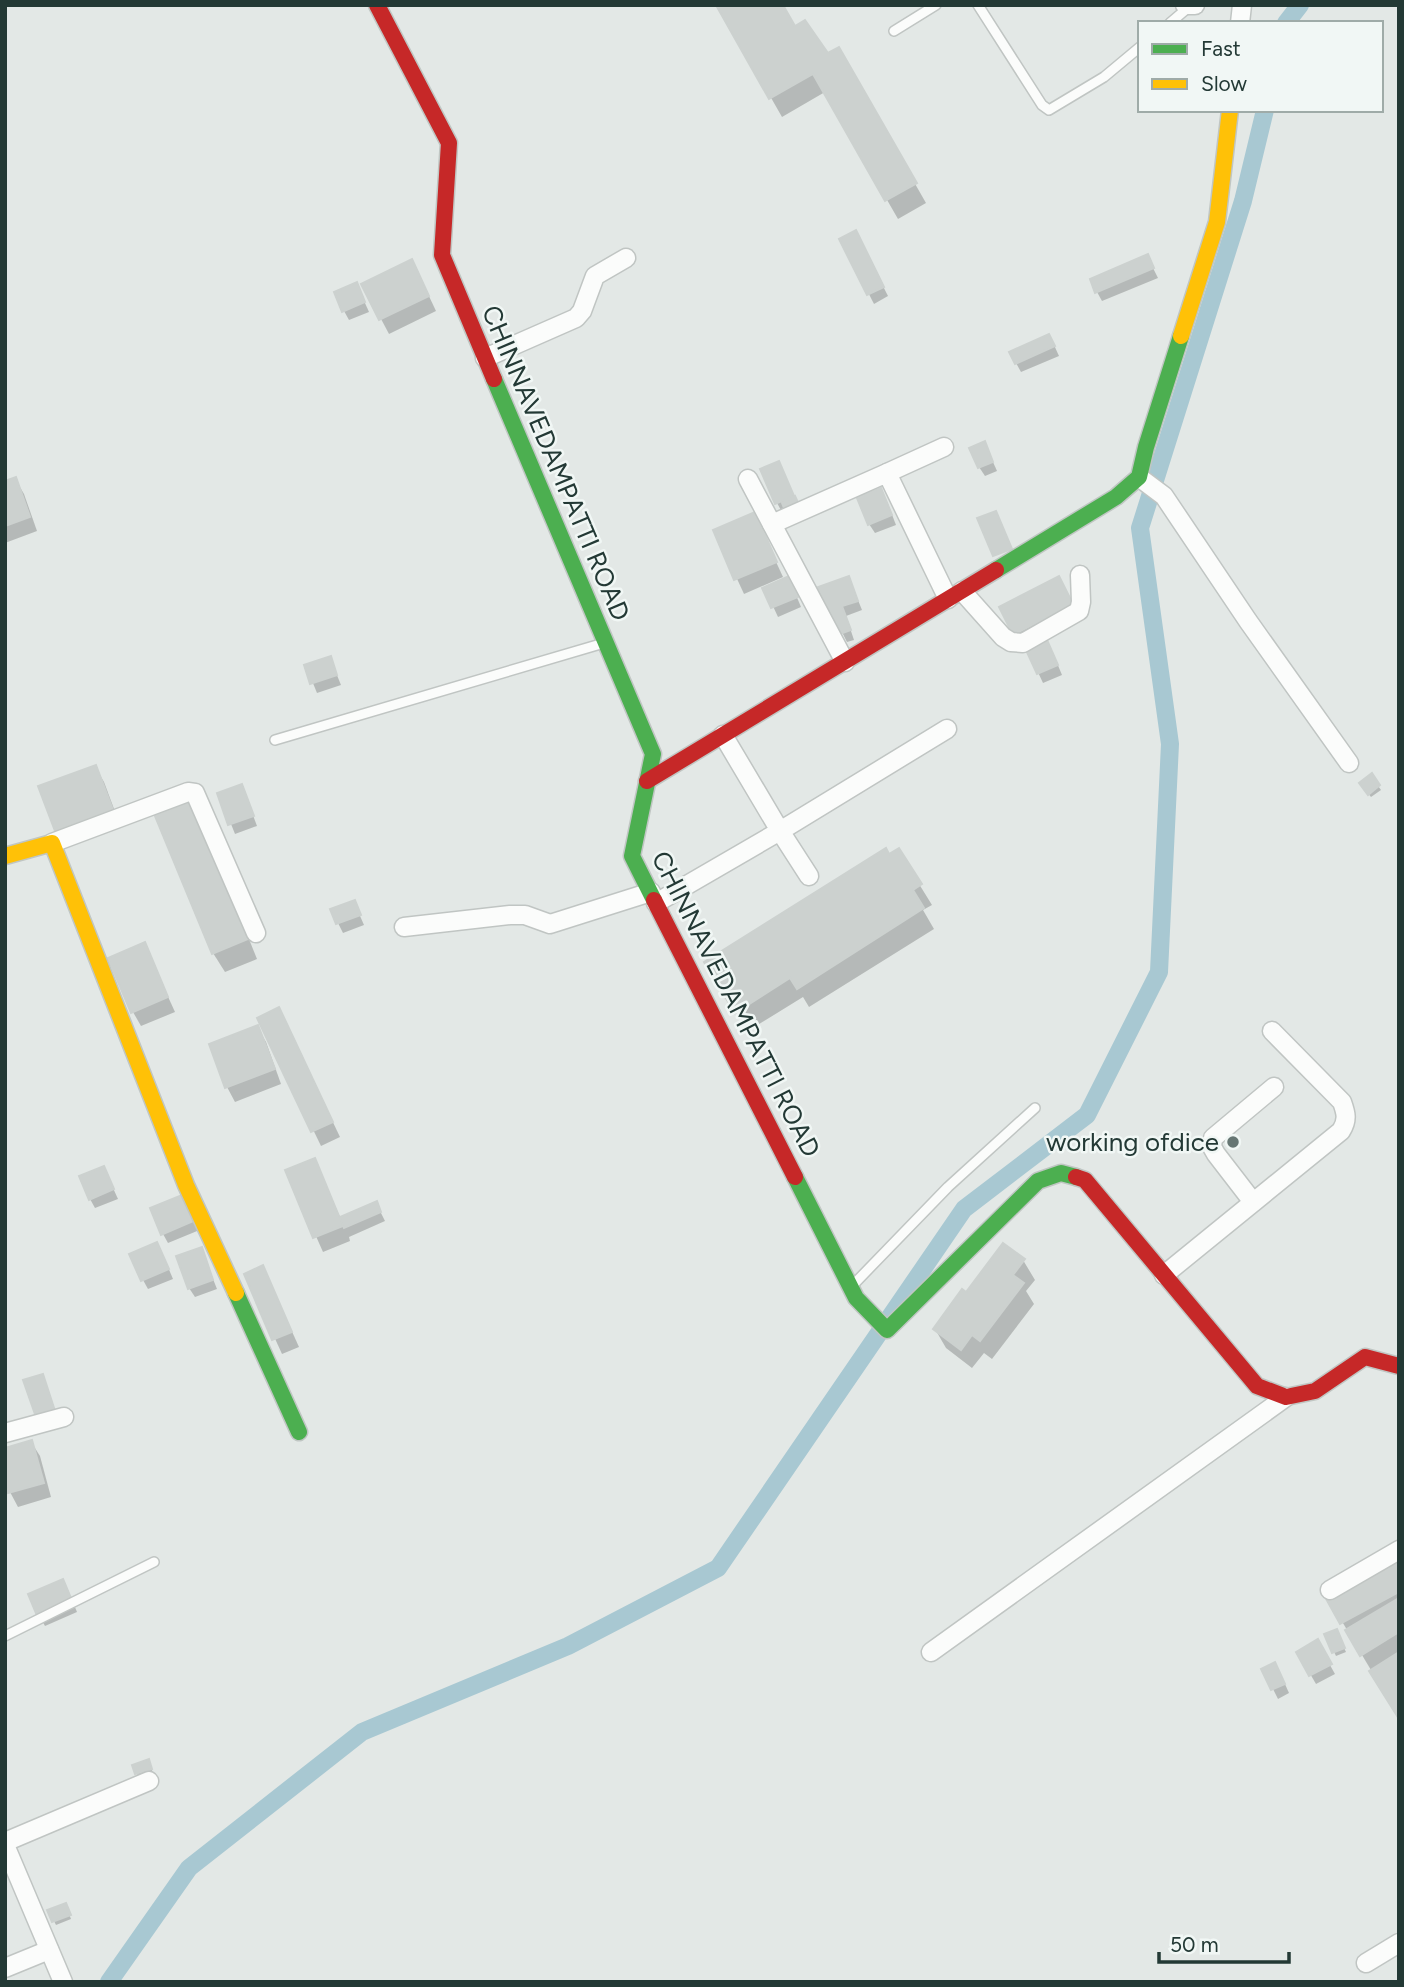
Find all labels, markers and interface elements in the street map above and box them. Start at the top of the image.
legend [1138,21,1383,112]
text: Fast [1201,36,1241,61]
text: Slow [1201,71,1247,96]
street label: CHINNAVEDAMPATTI ROAD [475,301,637,625]
street label: CHINNAVEDAMPATTI ROAD [645,846,827,1162]
place label: working ofdice [1046,1126,1219,1158]
marker: working ofdice [1225,1134,1241,1150]
scale bar [1159,1920,1288,1964]
text: 50 m [1170,1932,1219,1957]

